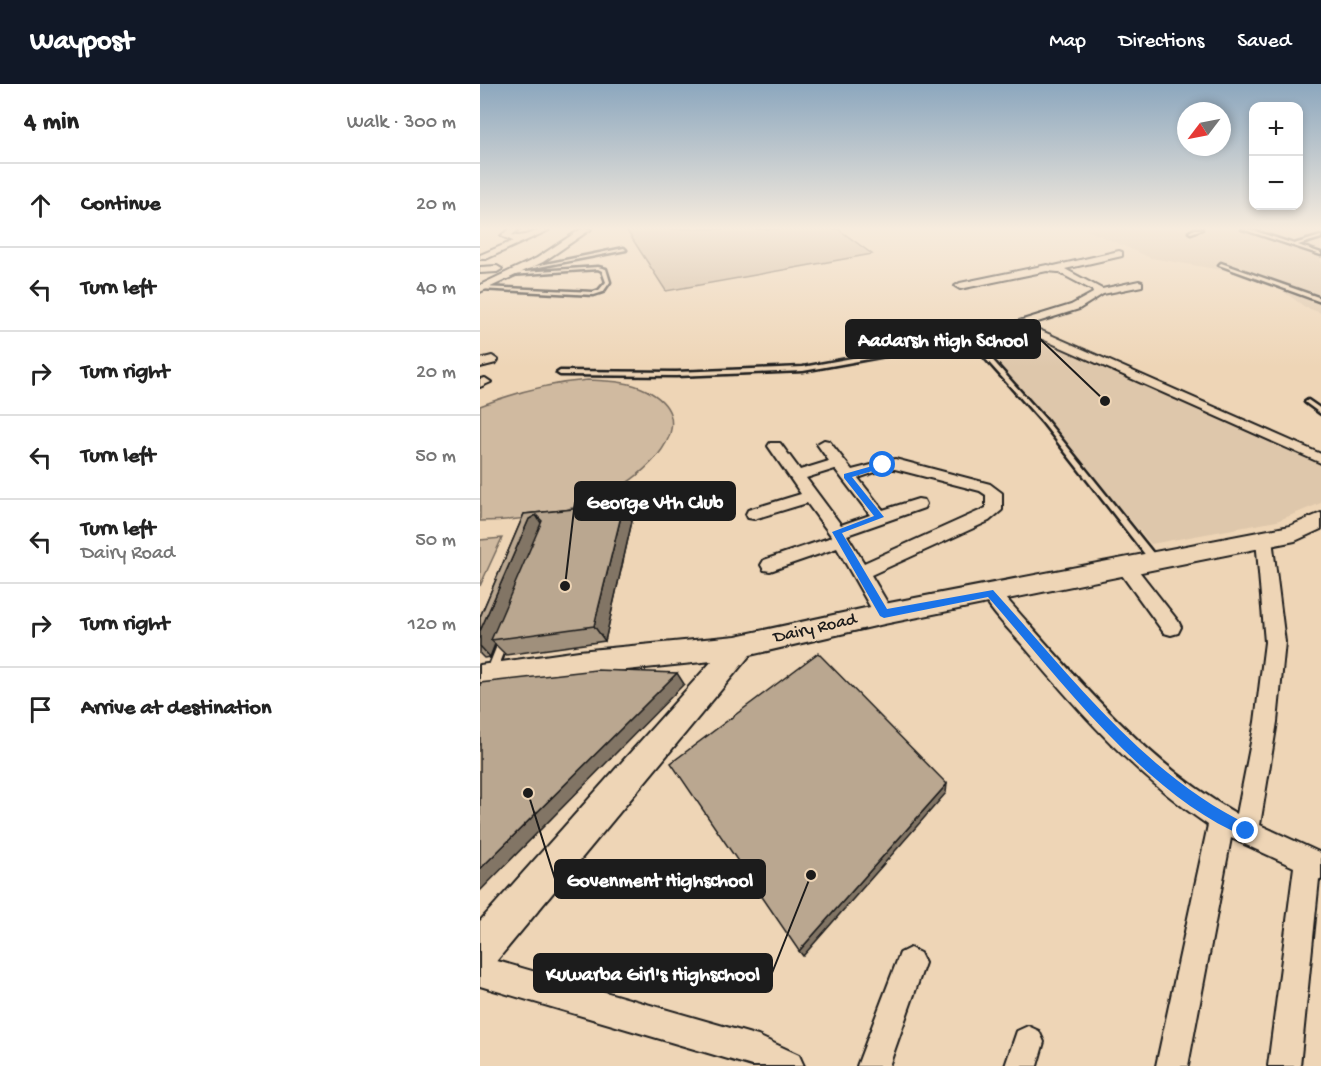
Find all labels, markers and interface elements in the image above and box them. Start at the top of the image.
text: Waypost [30,26,133,59]
text: Map [1049,30,1086,55]
text: Directions [1119,30,1204,55]
text: Saved [1237,30,1291,55]
north arrow [1177,102,1231,156]
map controls [1249,102,1303,210]
button: + [1249,102,1303,156]
text: 4 min [24,108,79,139]
text: Walk · 300 m [347,112,456,135]
button: − [1249,156,1303,210]
icon: ahead [24,189,57,222]
text: Continue [81,192,161,218]
text: 20 m [416,194,456,217]
icon: left [24,273,57,306]
text: Turn left [81,276,155,302]
text: 40 m [416,278,456,301]
callout: Aadarsh High School [846,320,1040,358]
text: Aadarsh High School [857,331,1029,354]
icon: right [24,357,57,390]
text: Turn right [81,360,169,386]
text: 20 m [416,362,456,385]
icon: left [24,441,57,474]
text: Turn left [81,444,155,470]
text: 50 m [415,446,456,469]
route start [869,451,895,477]
callout: George Vth Club [575,482,735,520]
text: George Vth Club [587,493,724,516]
text: Turn left [81,517,155,543]
icon: left [24,525,57,558]
text: 50 m [415,530,456,553]
text: Dairy Road [81,543,175,566]
icon: right [24,609,57,642]
street label: Dairy Road [771,609,860,649]
text: Turn right [81,612,169,638]
text: 120 m [408,614,456,637]
icon: arrive [24,693,57,726]
text: Arrive at destination [81,696,271,722]
route end [1232,817,1258,843]
callout: Govenment Highschool [555,860,765,898]
text: Govenment Highschool [567,871,754,894]
callout: Kuwarba Girl's Highschool [534,954,772,992]
text: Kuwarba Girl's Highschool [545,965,761,988]

